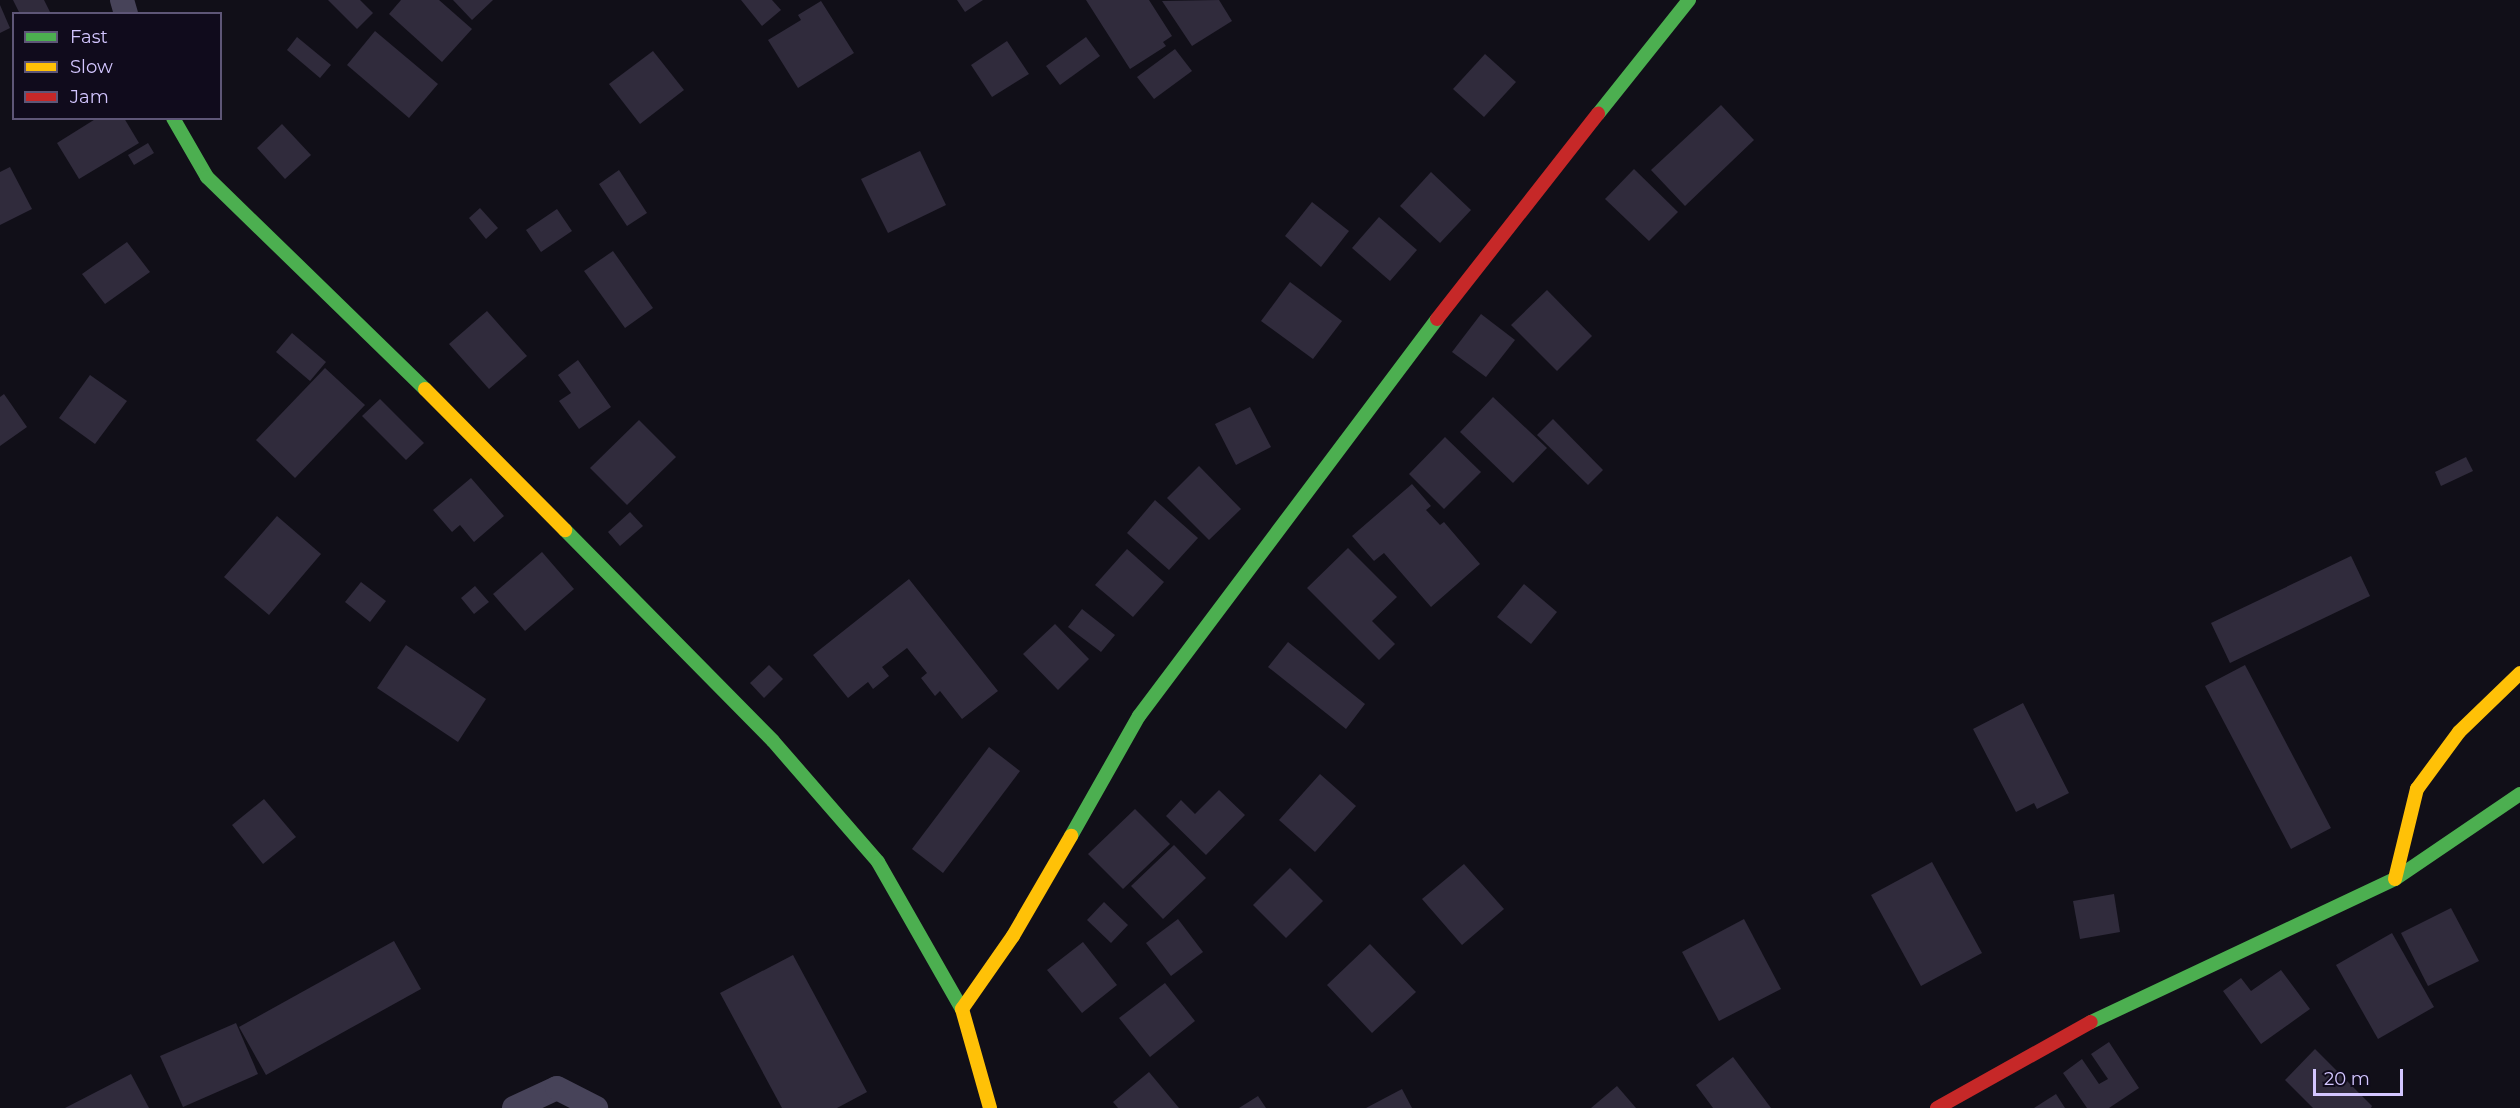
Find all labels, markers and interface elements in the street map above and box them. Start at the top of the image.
legend [12,12,222,120]
text: Fast [70,26,108,48]
text: Slow [70,56,113,78]
text: Jam [70,86,109,108]
scale bar [2316,1057,2406,1095]
text: 20 m [2324,1068,2370,1090]

